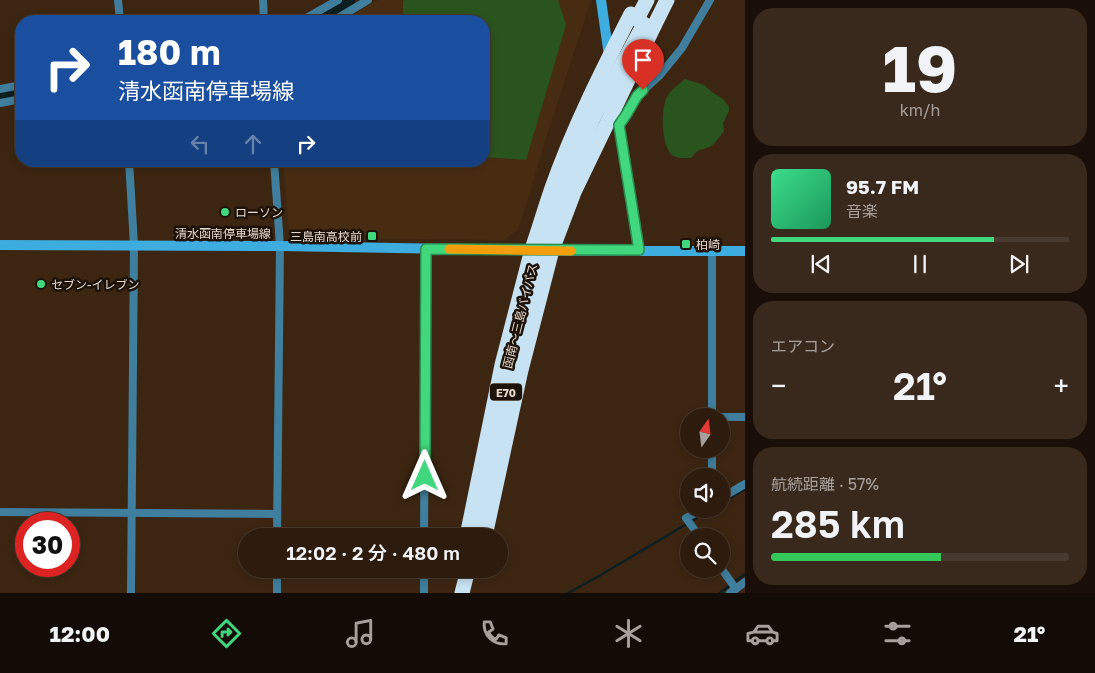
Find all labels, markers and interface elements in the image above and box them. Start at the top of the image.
text: 19 [883,28,957,106]
text: 180 m [118,31,221,73]
icon: right [35,35,100,100]
pin [622,39,664,90]
icon: arrive [629,46,657,74]
text: 清水函南停車場線 [118,77,294,104]
text: km/h [900,100,940,120]
icon: left [186,130,214,158]
icon: ahead [239,130,267,158]
icon: right [292,130,320,158]
text: 95.7 FM [846,175,919,198]
text: 音楽 [846,201,878,221]
place label: ローソン [235,205,283,220]
marker: ローソン [219,206,231,218]
street label: 清水函南停車場線 [175,226,271,241]
place label: 三島南高校前 [290,229,362,244]
marker: 三島南高校前 [366,230,378,242]
place label: 柏崎 [696,237,720,252]
marker: 柏崎 [680,238,692,250]
icon: previous [807,250,835,278]
icon: pause [906,250,934,278]
icon: next [1005,250,1033,278]
street label: 函南～三島バイパス [500,262,540,370]
place label: セブン-イレブン [51,277,140,292]
marker: セブン-イレブン [35,278,47,290]
text: エアコン [771,336,835,356]
text: 21° [893,363,947,408]
text: − [771,369,786,402]
text: + [1054,369,1069,402]
road number: E70 [490,384,522,401]
north arrow [680,408,730,458]
map controls [680,408,730,578]
position arrow [398,449,450,501]
button: sound [680,468,730,518]
text: 航続距離 · 57% [771,474,879,494]
text: 285 km [771,501,905,546]
speed limit sign: 30 [15,512,80,577]
button: search [680,528,730,578]
text: 12:02 · 2 分 · 480 m [286,541,460,564]
icon: directions [209,616,244,651]
icon: music [343,616,378,651]
icon: phone [477,616,512,651]
icon: climate [611,616,646,651]
icon: car [745,616,780,651]
icon: filters [880,616,915,651]
text: 12:00 [50,620,110,647]
text: 21° [1014,620,1045,647]

